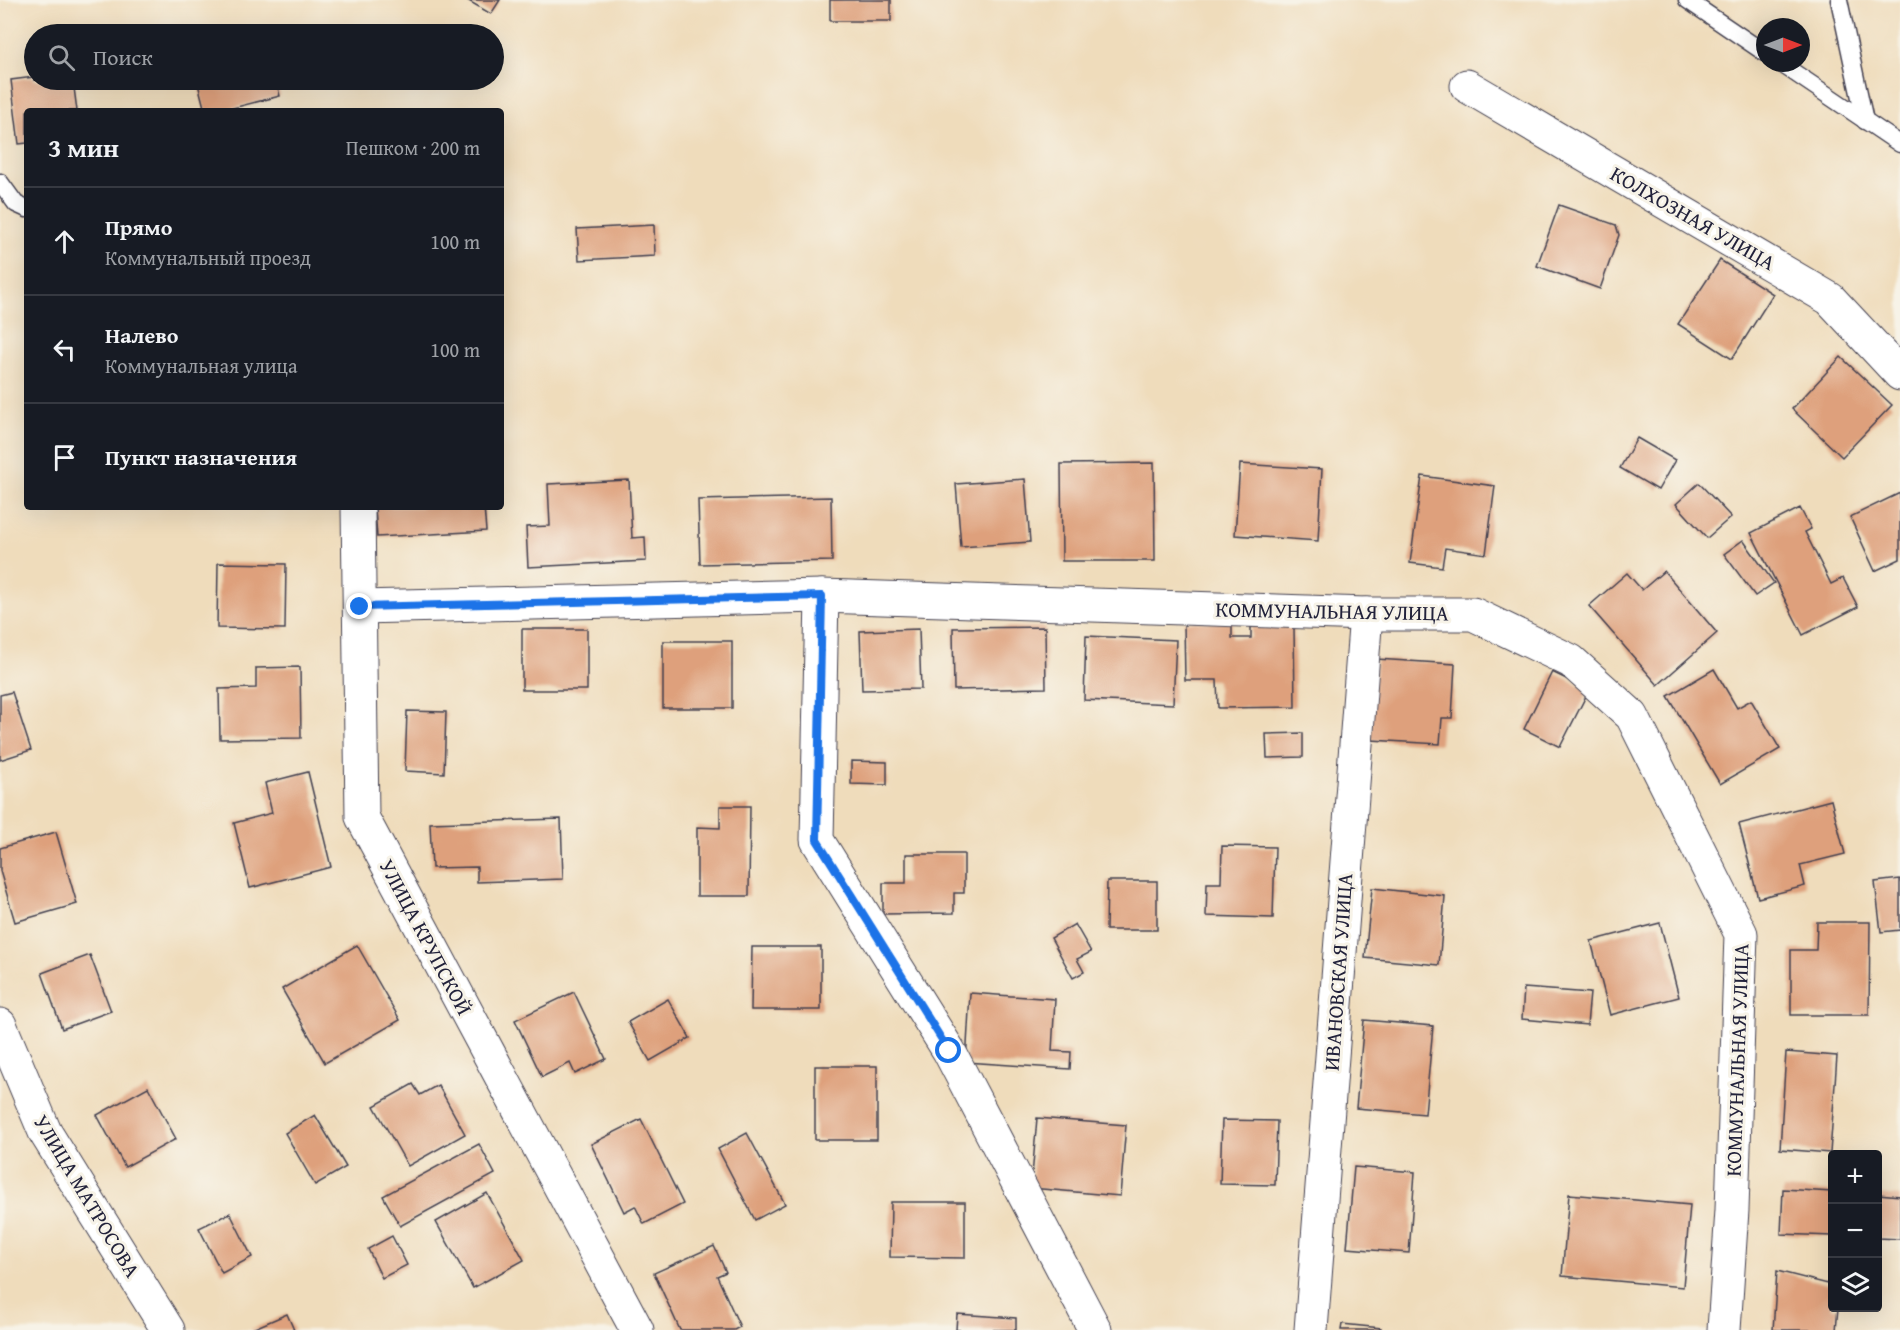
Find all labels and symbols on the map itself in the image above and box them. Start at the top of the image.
north arrow [1756,18,1810,72]
street label: КОЛХОЗНАЯ УЛИЦА [1605,158,1781,278]
route end [346,593,372,619]
street label: КОММУНАЛЬНАЯ УЛИЦА [1215,593,1449,629]
street label: УЛИЦА КРУПСКОЙ [372,853,480,1021]
street label: ИВАНОВСКАЯ УЛИЦА [1316,872,1360,1072]
street label: КОММУНАЛЬНАЯ УЛИЦА [1717,943,1757,1177]
route start [935,1037,961,1063]
street label: УЛИЦА МАТРОСОВА [26,1109,148,1284]

